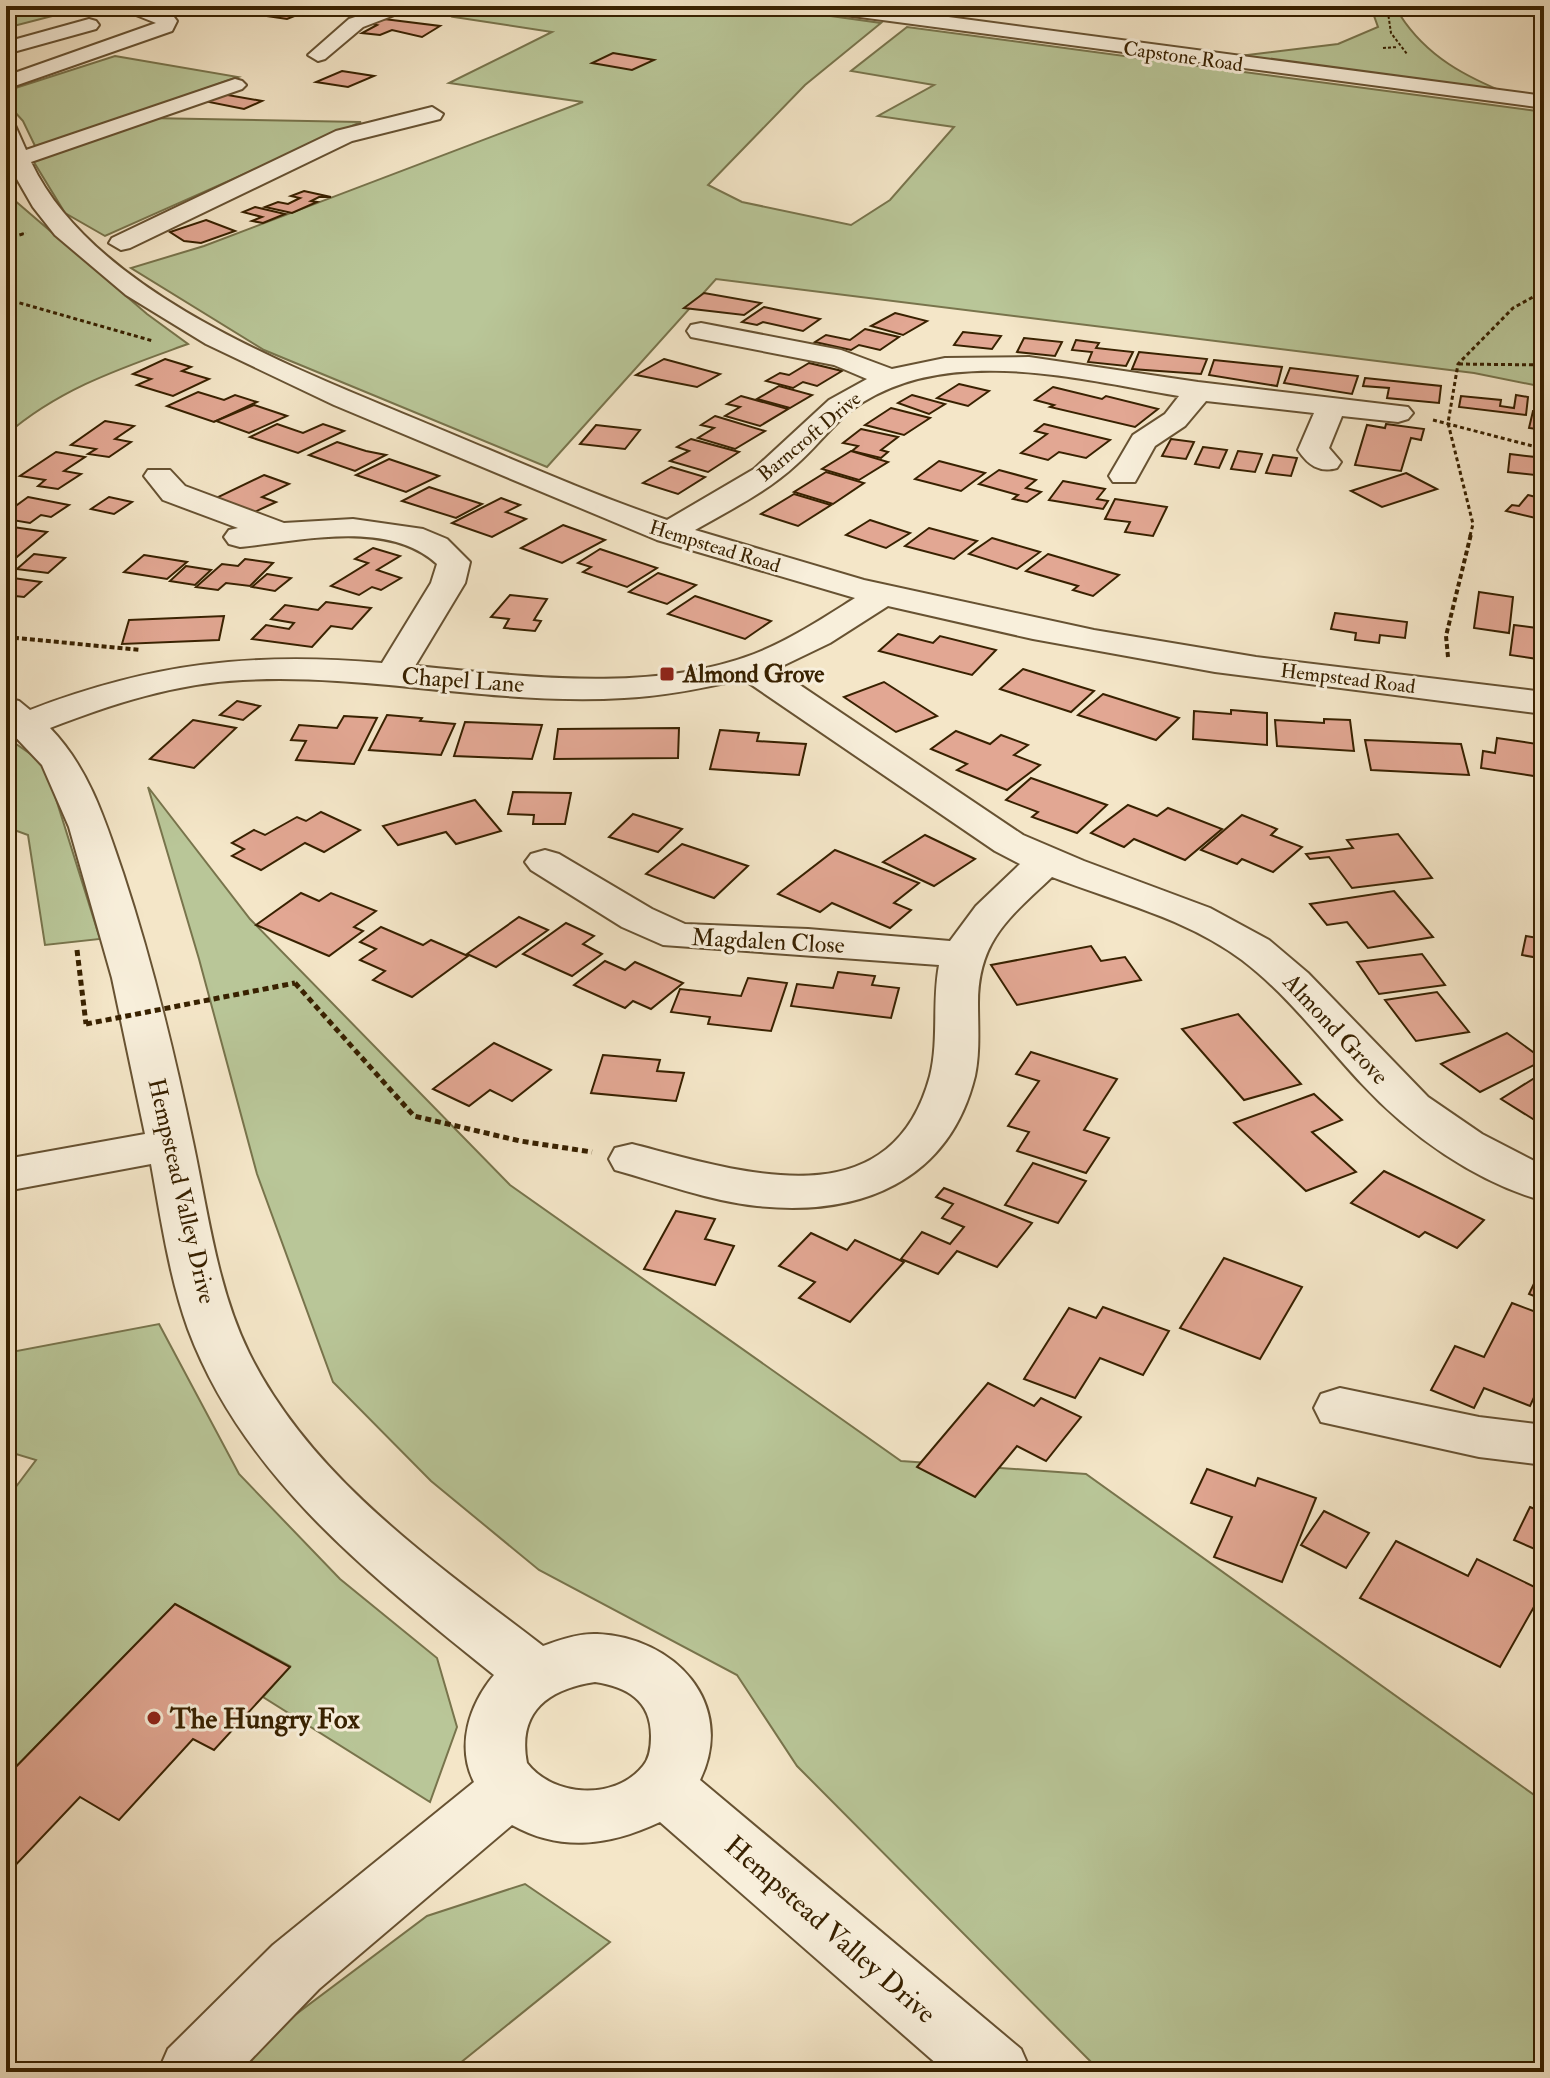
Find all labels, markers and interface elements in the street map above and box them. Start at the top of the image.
street label: Capstone Road [1121,36,1244,78]
street label: Barncroft Drive [753,386,866,487]
street label: Hempstead Road [646,515,784,579]
street label: Hempstead Road [1279,658,1417,700]
place label: Almond Grove [682,659,824,690]
street label: Chapel Lane [401,661,525,700]
marker: Almond Grove [658,665,676,683]
street label: Magdalen Close [691,922,845,961]
street label: Almond Grove [1275,966,1395,1092]
street label: Hempstead Valley Drive [140,1075,223,1307]
place label: The Hungry Fox [169,1702,360,1737]
marker: The Hungry Fox [145,1709,163,1727]
street label: Hempstead Valley Drive [717,1829,943,2032]

